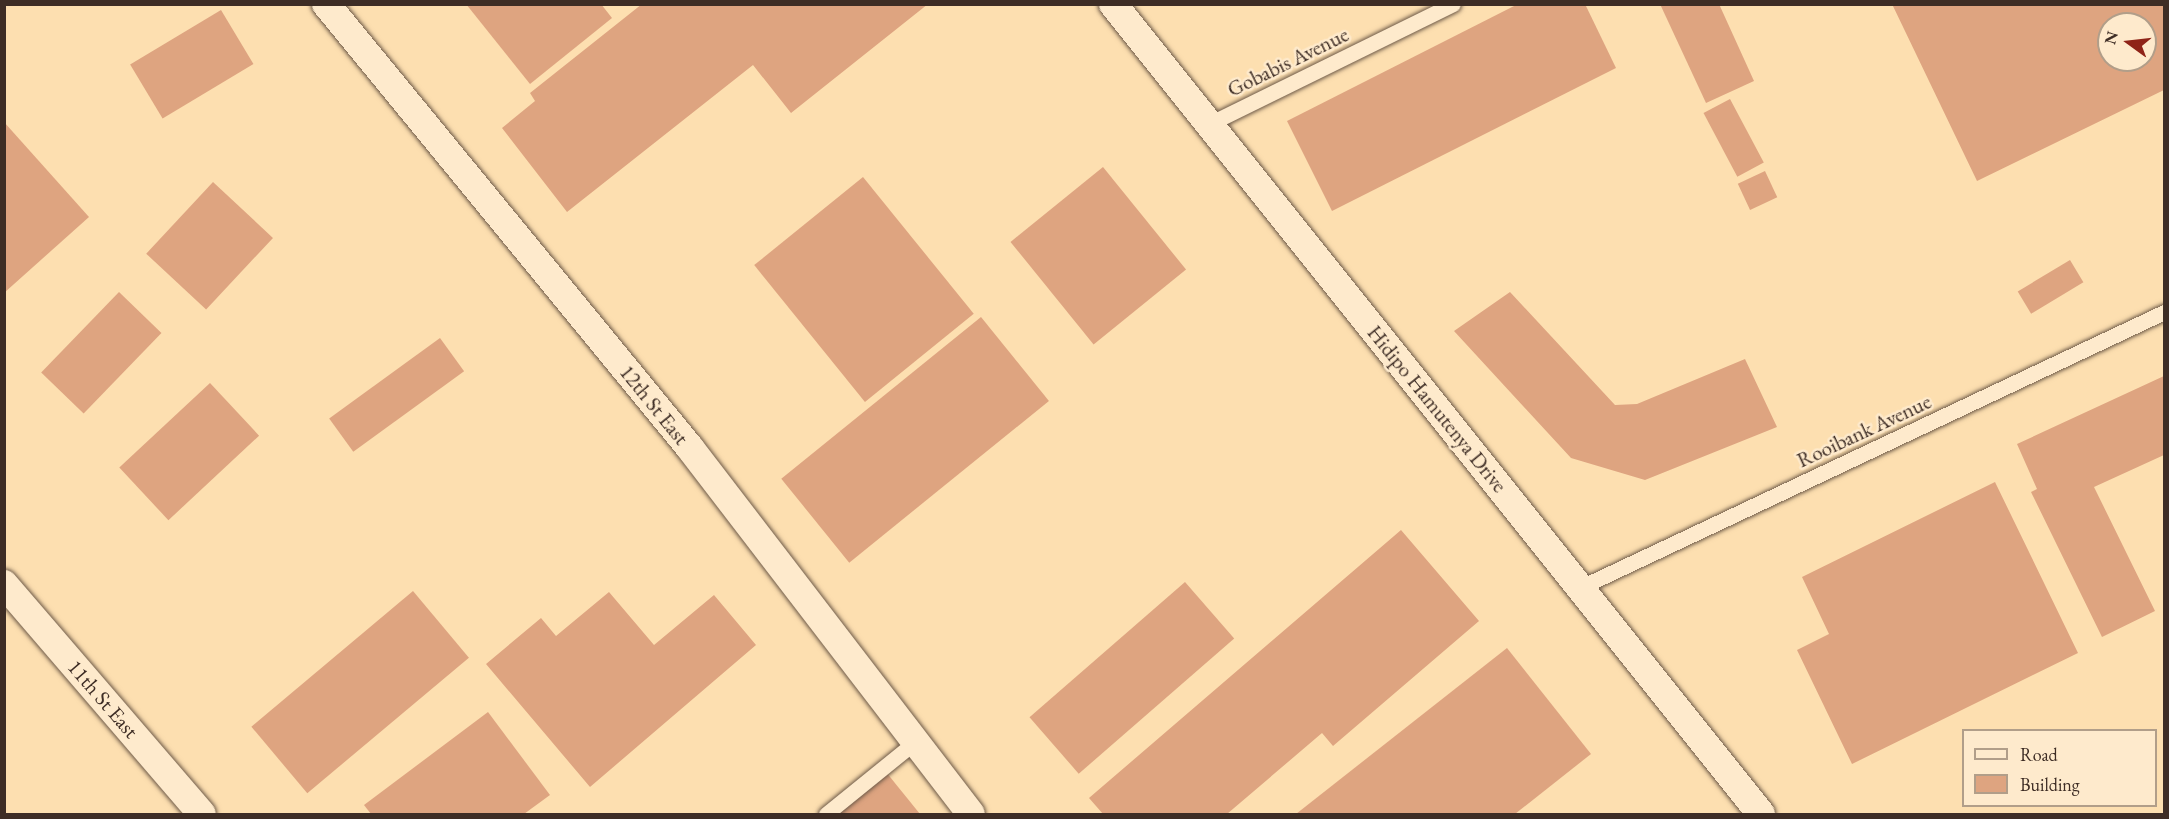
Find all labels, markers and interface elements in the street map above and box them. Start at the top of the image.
north arrow [2097,12,2157,72]
street label: Gobabis Avenue [1223,22,1353,102]
text: N [2099,29,2123,47]
street label: Hidipo Hamutenya Drive [1362,320,1512,498]
street label: 12th St East [614,360,694,450]
street label: Rooibank Avenue [1793,389,1935,473]
street label: 11th St East [62,655,144,743]
legend [1962,729,2157,807]
text: Road [2020,743,2058,766]
text: Building [2020,773,2080,796]

